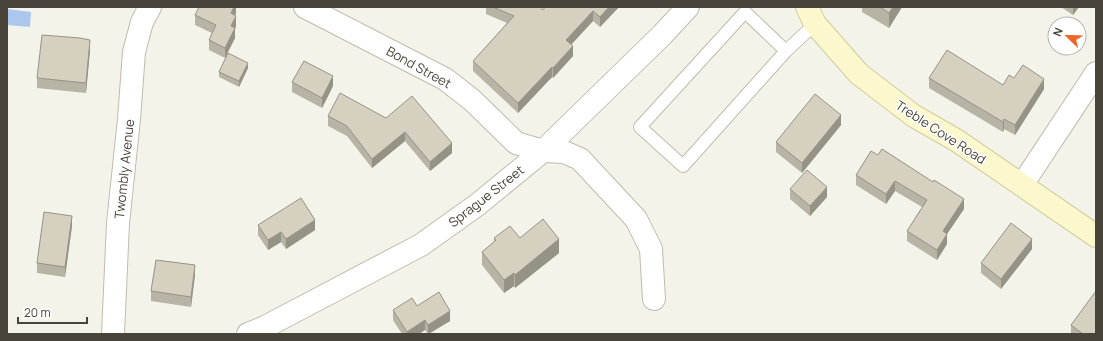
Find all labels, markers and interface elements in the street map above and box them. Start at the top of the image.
north arrow [1047,16,1087,56]
text: N [1049,25,1066,38]
street label: Bond Street [383,42,455,92]
street label: Treble Cove Road [892,96,990,168]
street label: Twombly Avenue [110,118,138,220]
street label: Sprague Street [445,161,527,231]
scale bar [18,299,87,325]
text: 20 m [24,304,51,321]

